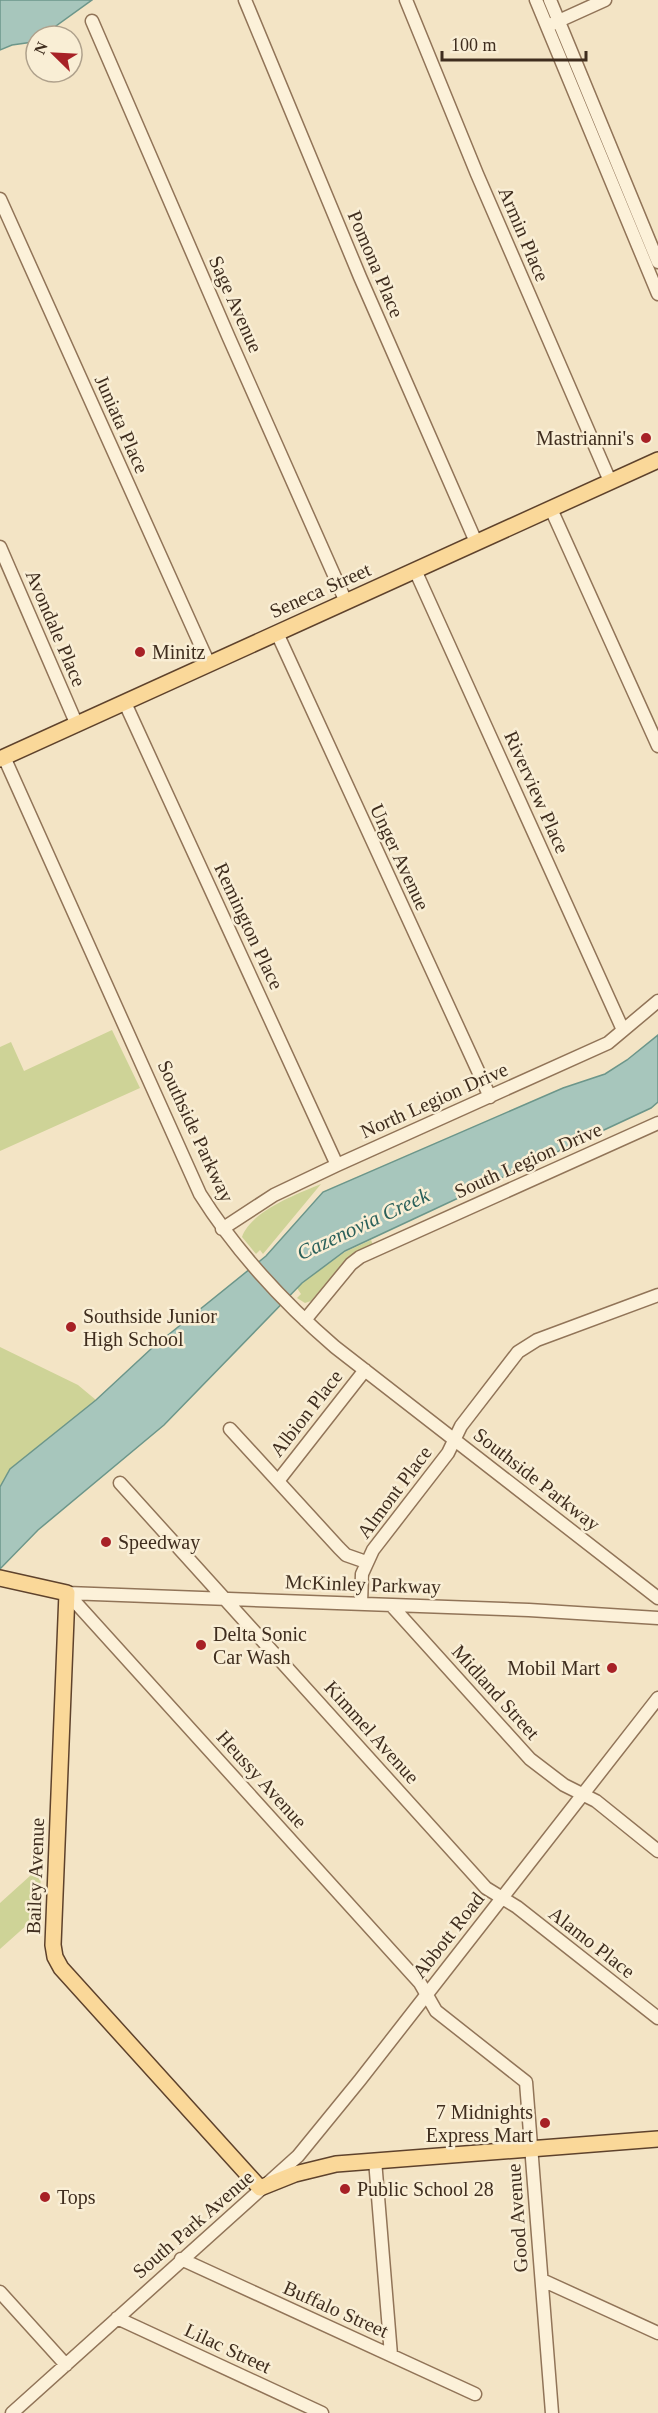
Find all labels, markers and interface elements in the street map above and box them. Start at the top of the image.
north arrow [24,24,84,84]
scale bar [442,24,586,62]
text: 100 m [451,35,497,55]
text: N [31,39,51,57]
street label: Armin Place [494,183,554,285]
street label: Pomona Place [344,207,408,321]
street label: Sage Avenue [204,252,267,356]
street label: Juniata Place [91,372,153,477]
place label: Mastrianni's [536,427,634,449]
marker: Mastrianni's [639,431,653,445]
street label: Seneca Street [266,558,374,622]
street label: Avondale Place [22,566,91,690]
place label: Minitz [152,641,205,663]
marker: Minitz [133,645,147,659]
street label: Riverview Place [500,727,574,857]
street label: Unger Avenue [365,800,434,914]
street label: Remington Place [209,859,288,993]
street label: Southside Parkway [153,1057,238,1206]
street label: North Legion Drive [357,1058,512,1143]
street label: South Legion Drive [451,1118,606,1203]
water label: Cazenovia Creek [293,1183,434,1265]
place label: Southside Junior High School [83,1305,217,1351]
marker: Southside Junior High School [64,1320,78,1334]
street label: Albion Place [265,1365,347,1461]
street label: Southside Parkway [469,1423,604,1536]
street label: Almont Place [352,1442,436,1542]
place label: Speedway [118,1531,200,1554]
marker: Speedway [99,1535,113,1549]
street label: McKinley Parkway [285,1570,441,1599]
place label: Delta Sonic Car Wash [213,1623,307,1668]
marker: Delta Sonic Car Wash [194,1638,208,1652]
street label: Midland Street [448,1640,544,1744]
place label: Mobil Mart [507,1657,600,1679]
marker: Mobil Mart [605,1661,619,1675]
street label: Kimmel Avenue [320,1676,424,1788]
street label: Heussy Avenue [212,1726,312,1833]
street label: Bailey Avenue [22,1817,49,1935]
street label: Abbott Road [408,1888,488,1982]
street label: Alamo Place [545,1902,639,1982]
place label: 7 Midnights Express Mart [426,2101,533,2147]
marker: 7 Midnights Express Mart [538,2116,552,2130]
street label: Good Avenue [502,2163,532,2273]
street label: South Park Avenue [128,2165,258,2282]
place label: Public School 28 [357,2178,494,2200]
marker: Public School 28 [338,2182,352,2196]
place label: Tops [57,2186,96,2209]
marker: Tops [38,2190,52,2204]
street label: Buffalo Street [280,2276,392,2342]
street label: Lilac Street [181,2318,275,2378]

